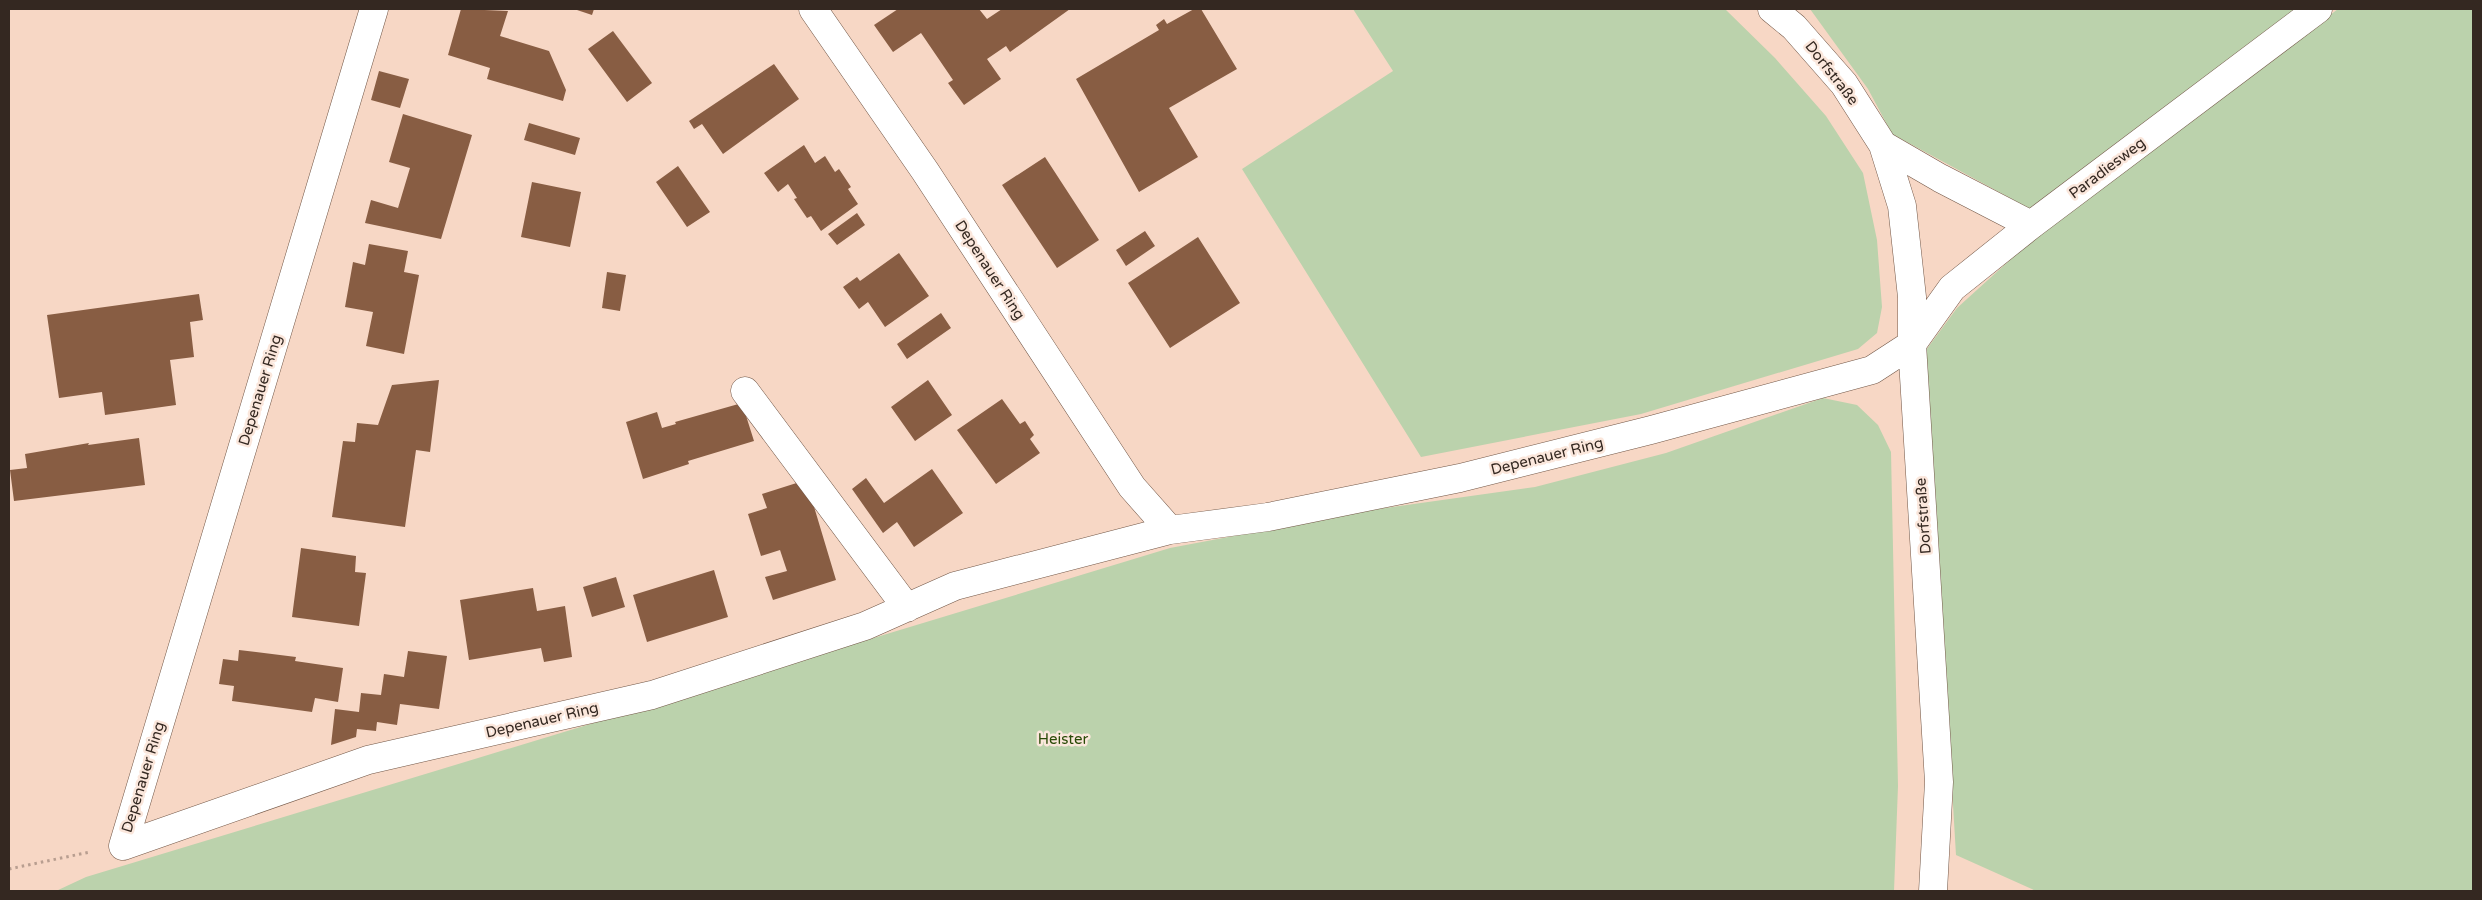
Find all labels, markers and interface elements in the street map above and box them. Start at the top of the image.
street label: Dorfstraße [1801,37,1863,109]
street label: Paradiesweg [2065,133,2149,203]
street label: Depenauer Ring [951,217,1029,323]
street label: Depenauer Ring [235,332,285,448]
street label: Depenauer Ring [1489,433,1605,479]
street label: Dorfstraße [1911,477,1935,555]
street label: Depenauer Ring [484,698,600,742]
street label: Depenauer Ring [118,719,168,835]
park label: Heister [1038,730,1088,748]

